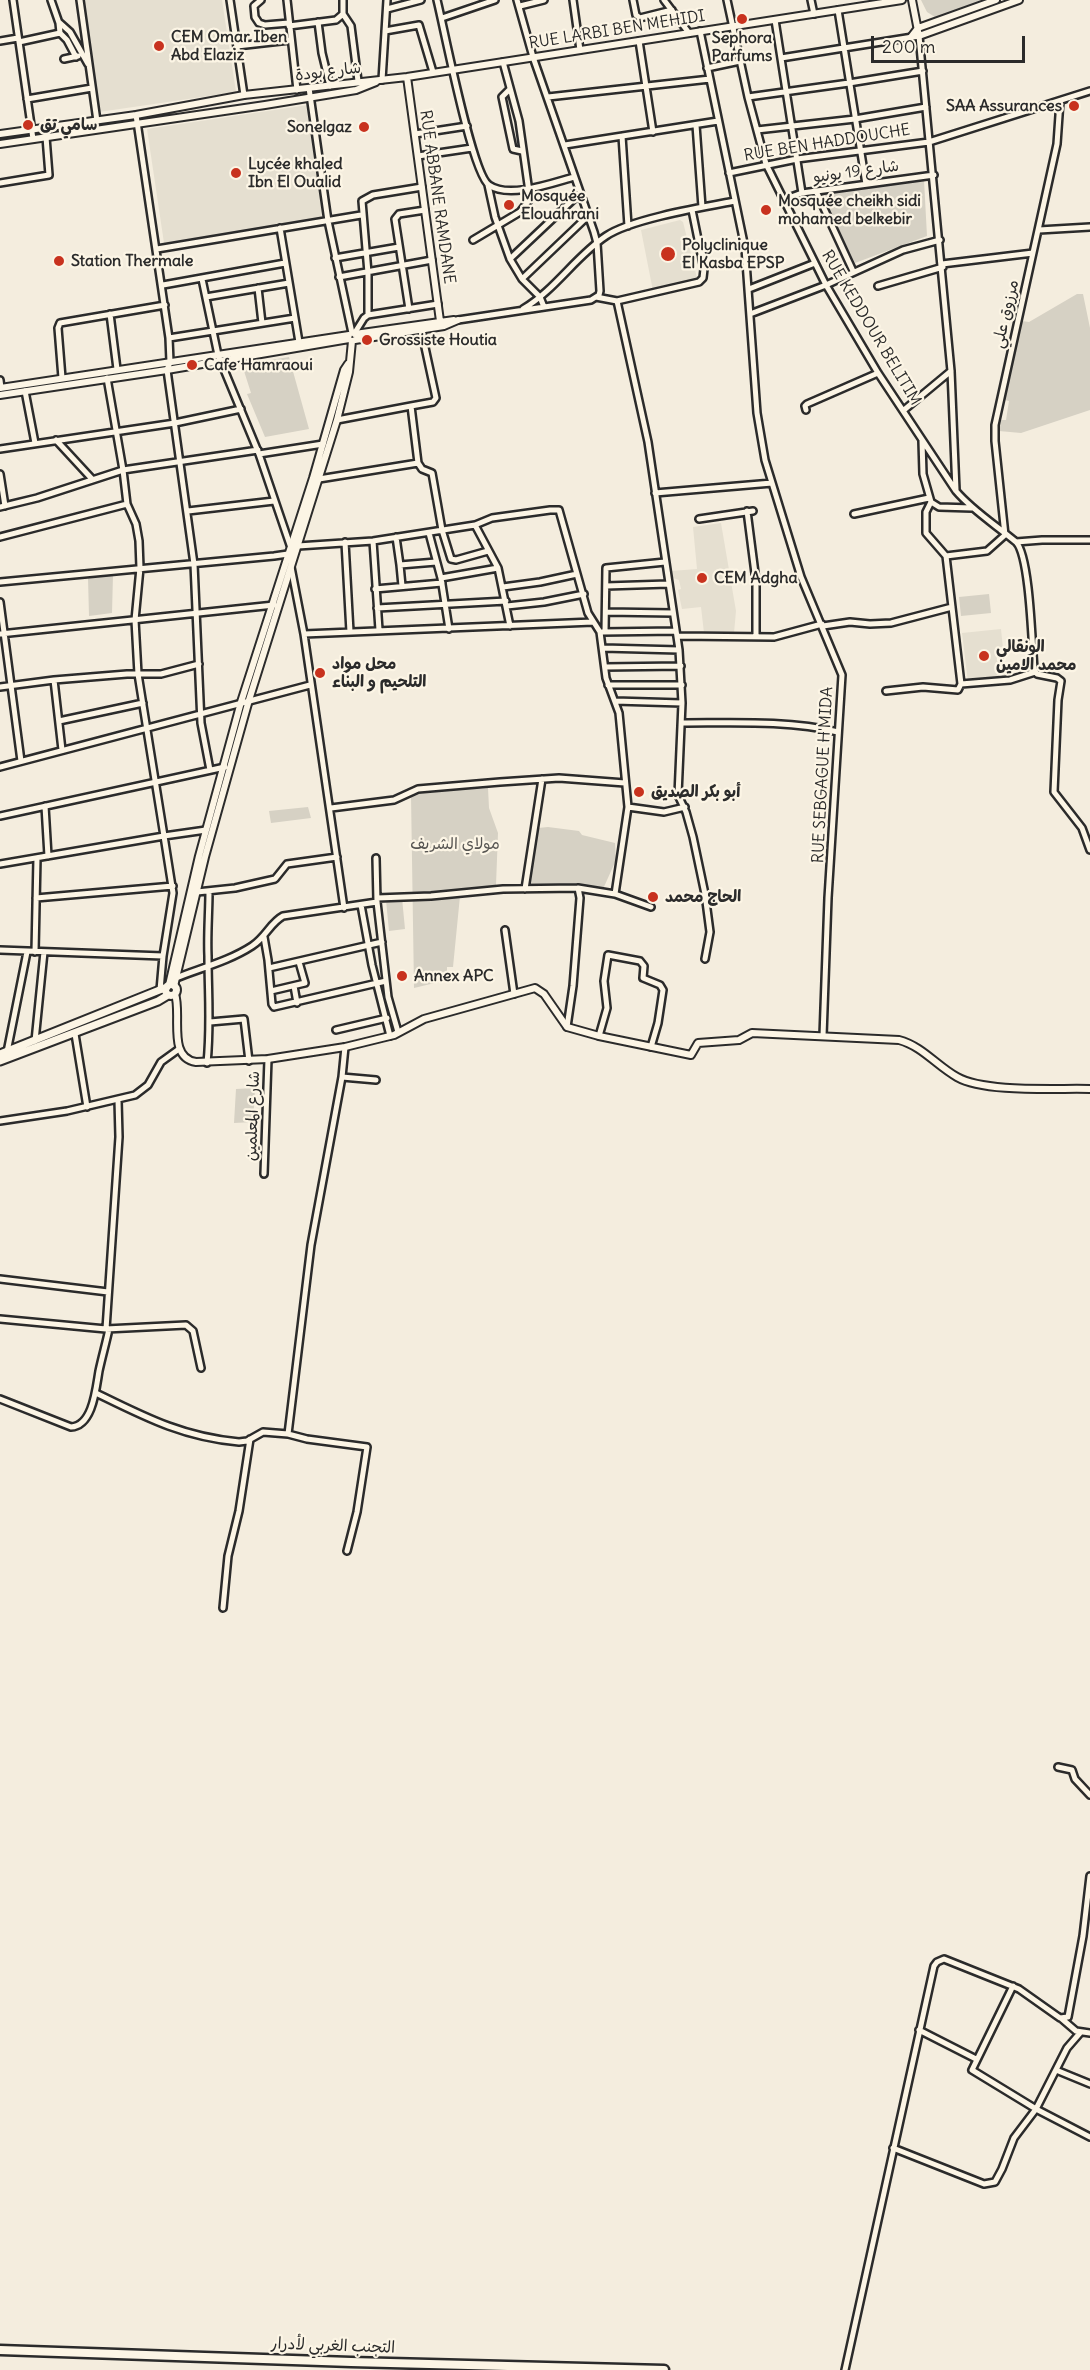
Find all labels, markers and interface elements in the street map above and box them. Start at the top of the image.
street label: RUE LARBI BEN MEHIDI [528,7,706,53]
marker: Sephora Parfums [735,12,749,26]
scale bar [874,24,1028,62]
place label: CEM Omar Iben Abd Elaziz [171,27,287,65]
place label: Sephora Parfums [712,28,772,66]
text: 200 m [882,35,936,58]
marker: CEM Omar Iben Abd Elaziz [152,39,166,53]
street label: شارع بودة [294,58,362,86]
place label: SAA Assurances [946,96,1062,116]
marker: SAA Assurances [1067,99,1081,113]
street label: RUE ABBANE RAMDANE [415,109,459,285]
place label: سامي تق [40,115,97,135]
place label: Sonelgaz [287,117,352,137]
marker: سامي تق [21,118,35,132]
marker: Sonelgaz [357,120,371,134]
street label: RUE BEN HADDOUCHE [742,120,912,166]
place label: Lycée khaled Ibn El Oualid [248,154,343,192]
street label: شارع 19 يونيو [812,156,900,188]
marker: Lycée khaled Ibn El Oualid [229,166,243,180]
place label: Mosquée Elouahrani [521,186,599,224]
place label: Mosquée cheikh sidi mohamed belkebir [778,191,921,229]
marker: Mosquée Elouahrani [502,198,516,212]
marker: Mosquée cheikh sidi mohamed belkebir [759,203,773,217]
place label: Polyclinique El Kasba EPSP [682,235,784,273]
marker: Polyclinique El Kasba EPSP [659,245,677,263]
street label: RUE KEDDOUR BELITIM [817,247,925,409]
place label: Station Thermale [71,251,193,271]
marker: Station Thermale [52,254,66,268]
street label: مرزوق علي [989,278,1023,350]
place label: Grossiste Houtia [379,330,497,350]
marker: Grossiste Houtia [360,333,374,347]
place label: Cafe Hamraoui [204,355,313,375]
marker: Cafe Hamraoui [185,358,199,372]
place label: CEM Adgha [714,568,798,588]
marker: CEM Adgha [695,571,709,585]
place label: الونقالي محمد الامين [996,637,1076,675]
marker: الونقالي محمد الامين [977,649,991,663]
place label: محل مواد التلحيم و البناء [332,654,426,692]
marker: محل مواد التلحيم و البناء [313,666,327,680]
street label: RUE SEBGAGUE H'MIDA [809,686,837,864]
place label: أبو بكر الصديق [651,782,740,802]
marker: أبو بكر الصديق [632,785,646,799]
park label: مولاي الشريف [410,834,500,854]
place label: الحاج محمد [665,887,741,907]
marker: الحاج محمد [646,890,660,904]
place label: Annex APC [414,966,494,986]
marker: Annex APC [395,969,409,983]
street label: شارع المعلمين [242,1071,264,1161]
street label: التجنب الغربي لأدرار [271,2334,395,2358]

